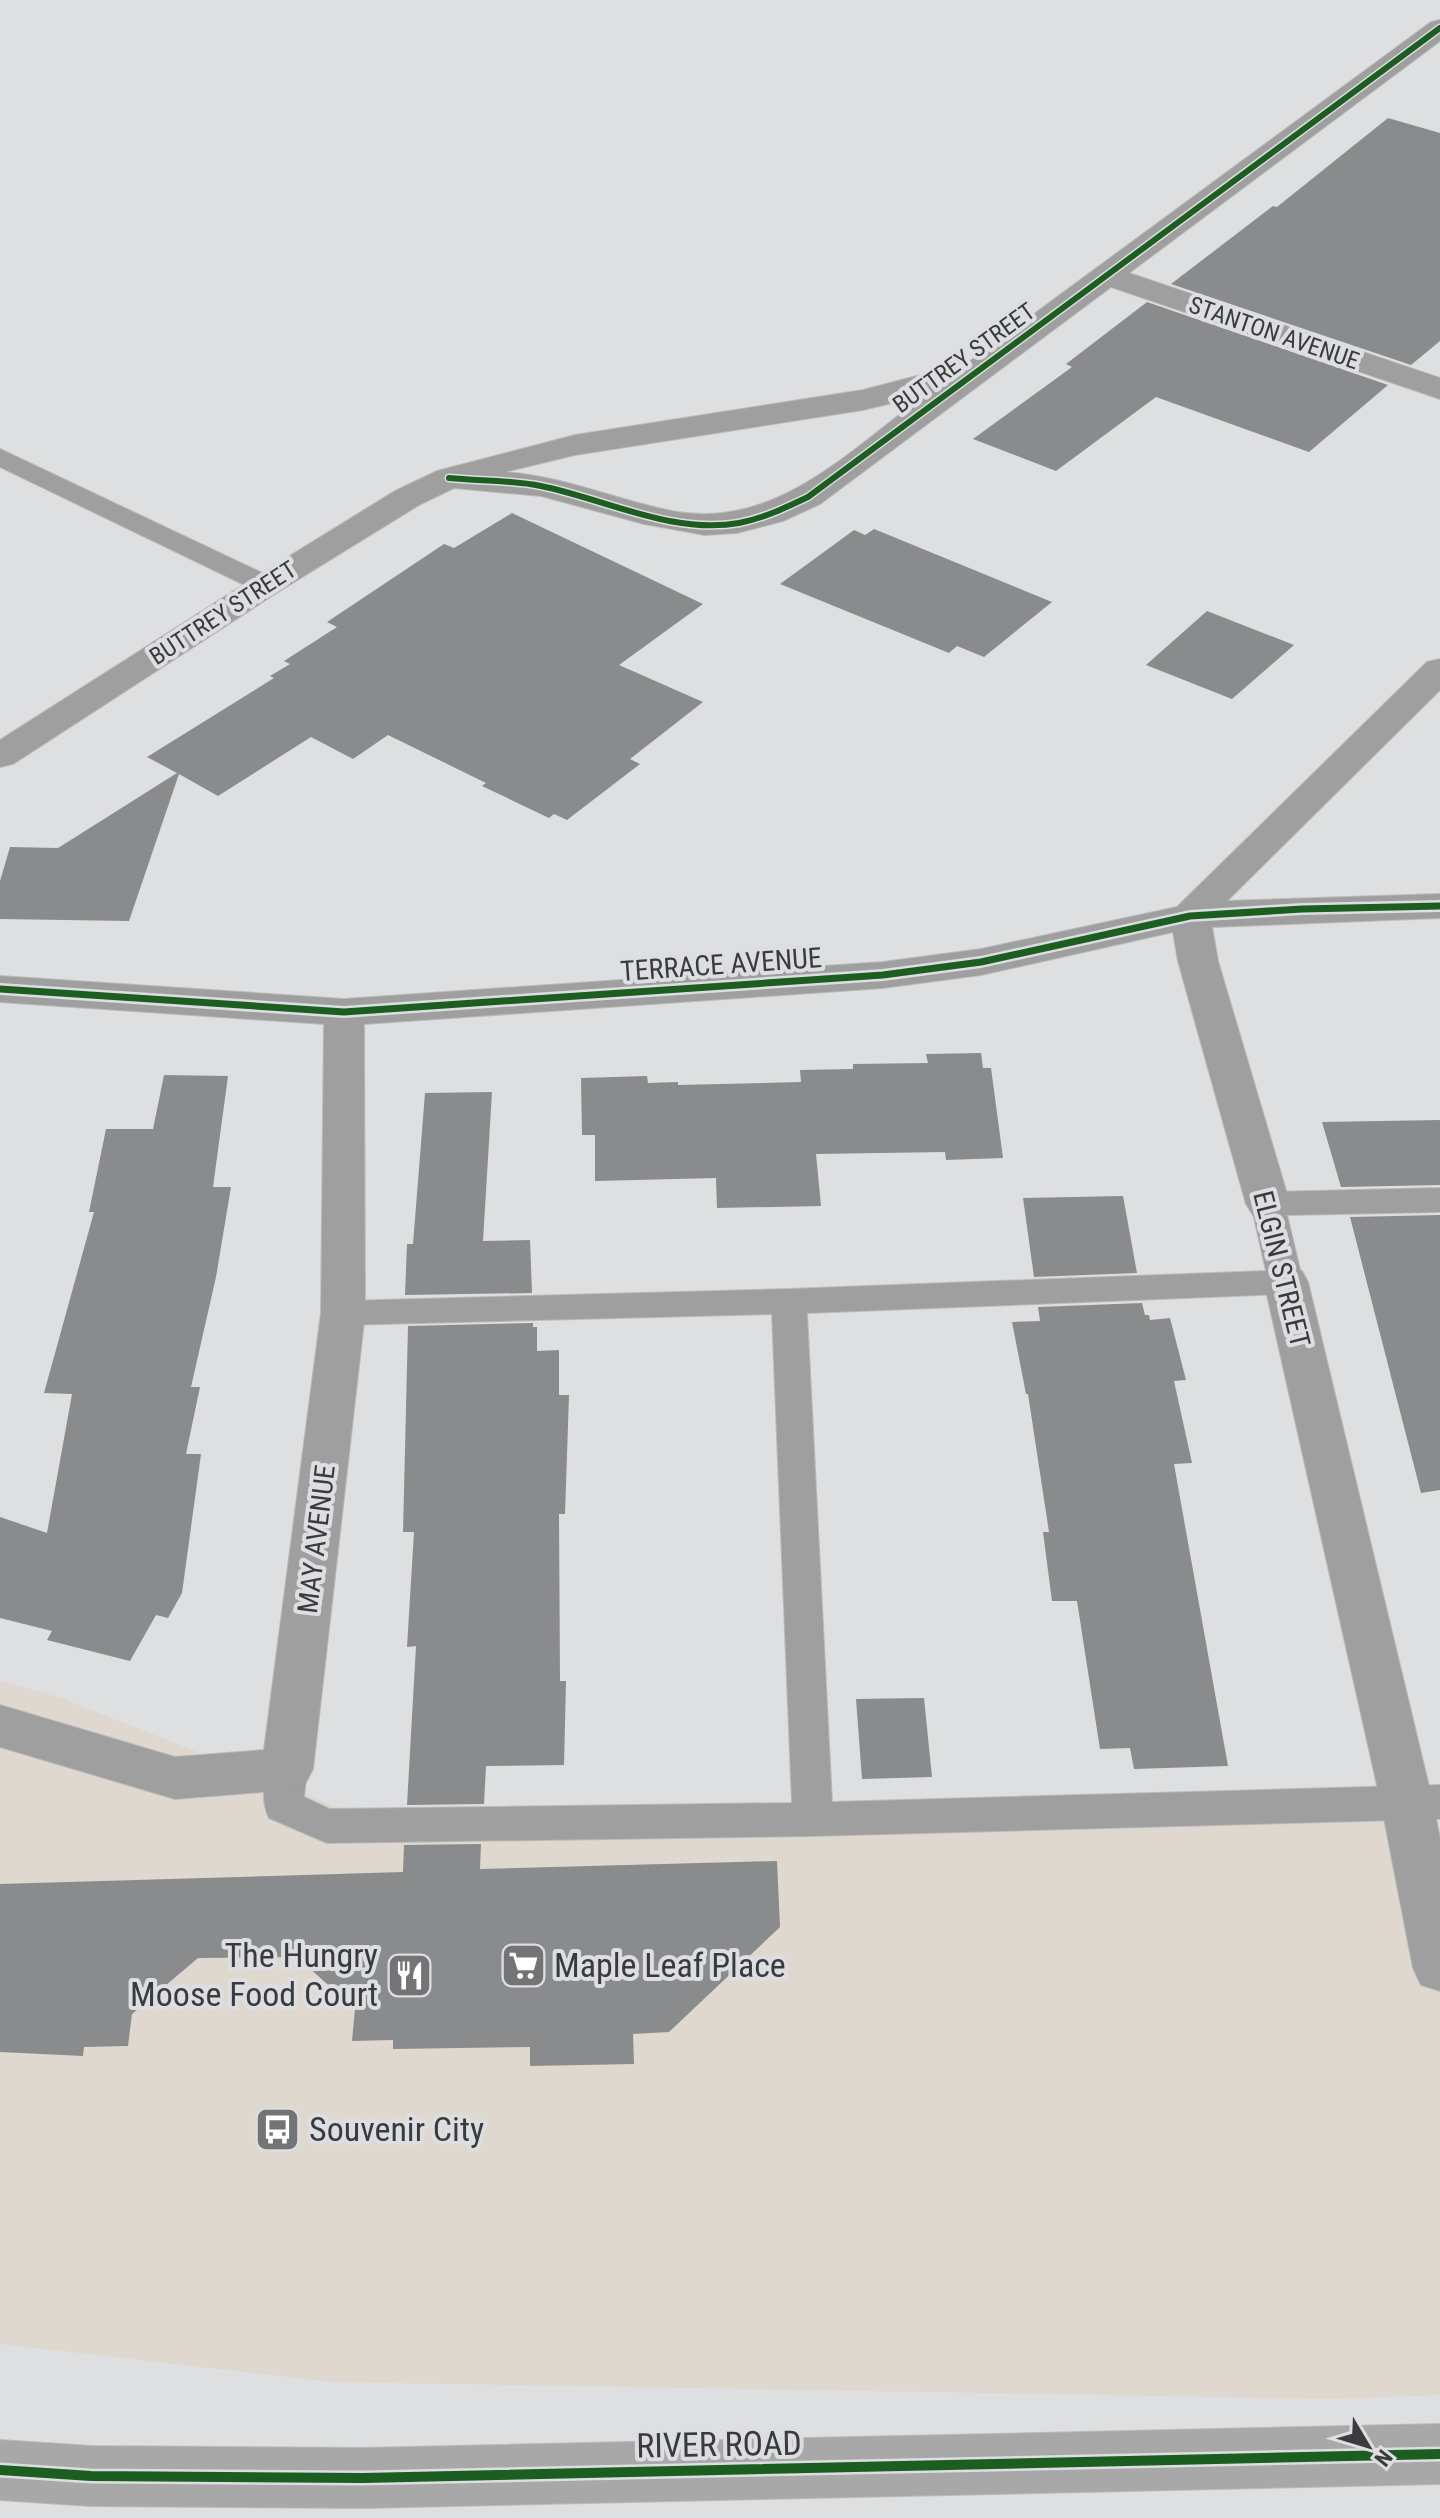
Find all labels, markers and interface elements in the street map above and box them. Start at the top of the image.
street label: STANTON AVENUE [1185,291,1363,375]
street label: BUTTREY STREET [887,297,1041,419]
street label: BUTTREY STREET [145,555,301,671]
street label: TERRACE AVENUE [619,941,823,988]
street label: ELGIN STREET [1246,1187,1317,1351]
street label: MAY AVENUE [291,1463,342,1615]
place label: The Hungry Moose Food Court [130,1935,378,2014]
supermarket icon: Maple Leaf Place [499,1941,547,1989]
place label: Maple Leaf Place [554,1945,786,1985]
restaurant icon: The Hungry Moose Food Court [385,1951,433,1999]
bus stop icon: Souvenir City [254,2105,302,2153]
place label: Souvenir City [309,2109,484,2149]
north arrow [1328,2406,1408,2486]
street label: RIVER ROAD [636,2423,802,2465]
text: N [1369,2445,1397,2471]

